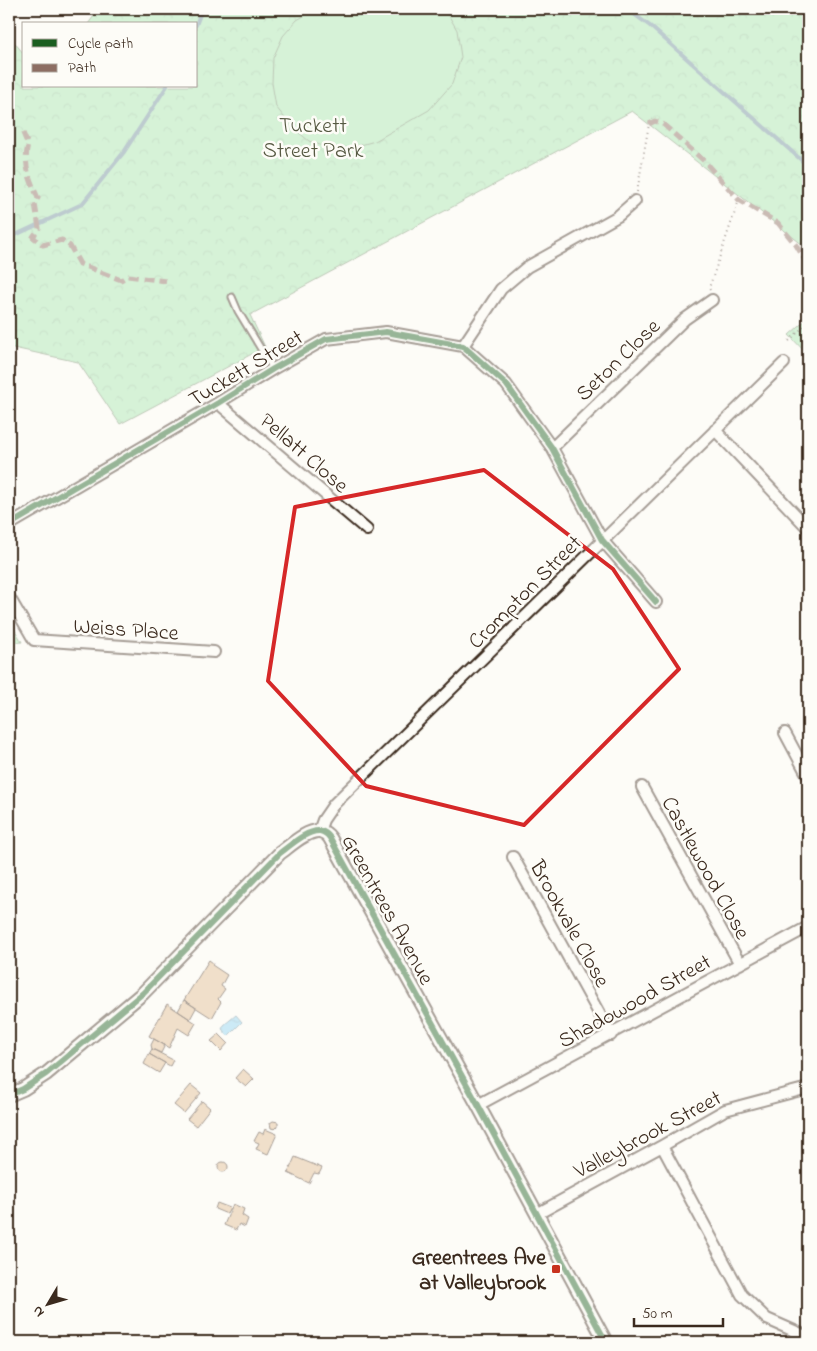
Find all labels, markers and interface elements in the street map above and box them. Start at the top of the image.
legend [22,22,198,88]
text: Cycle path [68,33,133,56]
text: Path [68,57,96,79]
park label: Tuckett Street Park [263,111,364,168]
street label: Seton Close [569,312,669,410]
street label: Tuckett Street [183,322,310,416]
street label: Pellatt Close [251,406,355,502]
street label: Crompton Street [462,528,591,657]
street label: Weiss Place [72,611,180,651]
street label: Castlewood Close [652,791,757,946]
street label: Greentrees Avenue [332,829,441,992]
street label: Brookvale Close [520,854,617,994]
street label: Shadowood Street [553,947,718,1058]
street label: Valleybrook Street [568,1083,729,1189]
place label: Greentrees Ave at Valleybrook [412,1243,547,1301]
marker: Greentrees Ave at Valleybrook [550,1263,562,1275]
north arrow [22,1278,72,1328]
scale bar [634,1296,723,1328]
text: N [28,1301,50,1321]
text: 50 m [642,1303,673,1325]

